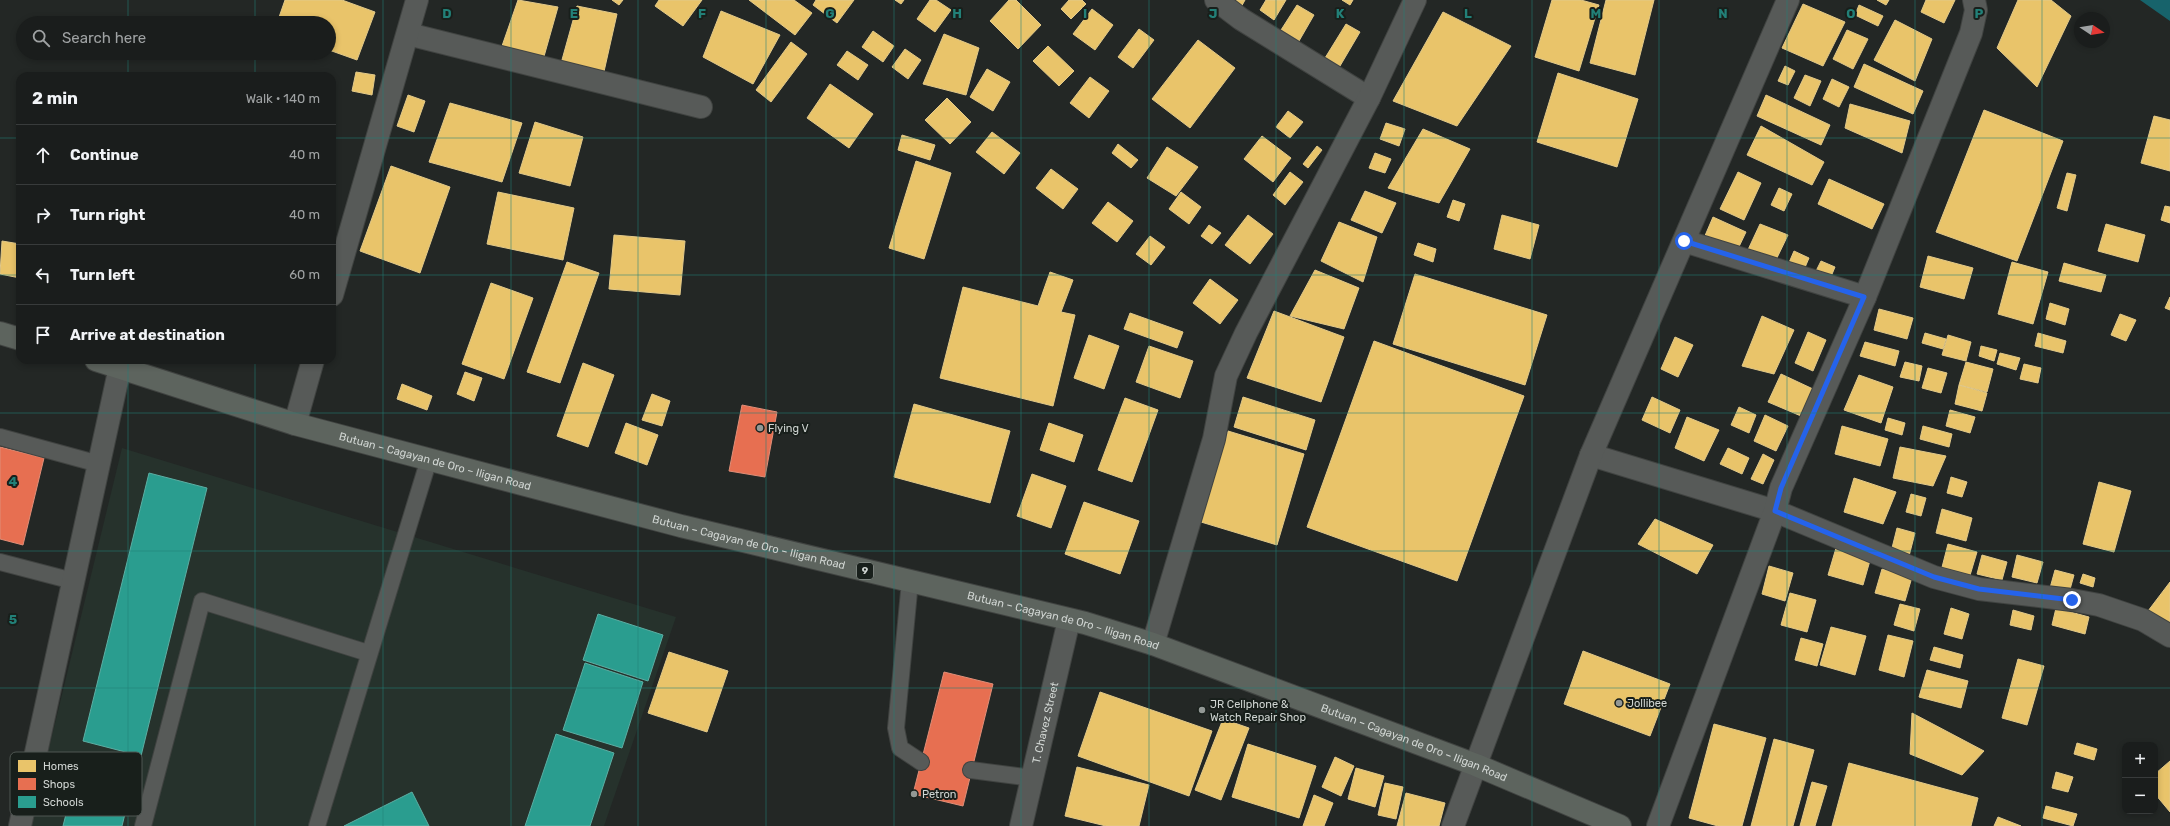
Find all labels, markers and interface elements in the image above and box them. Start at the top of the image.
text: D [442,6,452,21]
text: E [570,6,578,21]
text: F [698,6,706,21]
text: G [825,6,835,21]
text: H [952,6,962,21]
text: I [1083,6,1087,21]
text: J [1209,6,1217,21]
text: K [1336,6,1345,21]
text: L [1464,6,1472,21]
text: M [1591,6,1601,21]
text: N [1718,6,1728,21]
text: O [1846,6,1856,21]
text: P [1975,6,1984,21]
north arrow [2074,12,2110,48]
search box [16,16,336,60]
icon: search [30,27,52,49]
text: Search here [62,29,146,47]
text: 2 min [32,88,78,108]
text: Walk · 140 m [246,91,320,106]
icon: ahead [32,144,54,166]
text: Continue [70,146,139,164]
text: 40 m [289,147,320,162]
icon: right [32,204,54,226]
text: Turn right [70,206,145,224]
text: 40 m [289,207,320,222]
route start [1675,232,1693,250]
icon: left [32,264,54,286]
text: Turn left [70,266,135,284]
text: 60 m [289,267,320,282]
icon: arrive [32,324,54,346]
text: Arrive at destination [70,326,225,344]
place label: Flying V [768,422,809,435]
marker: Flying V [755,423,765,433]
street label: Butuan – Cagayan de Oro – Iligan Road [338,429,533,493]
text: 4 [9,474,18,489]
street label: Butuan – Cagayan de Oro – Iligan Road [651,512,847,572]
road number: 9 [857,563,873,579]
street label: Butuan – Cagayan de Oro – Iligan Road [966,588,1161,652]
route end [2063,591,2081,609]
text: 5 [9,612,17,627]
street label: T. Chavez Street [1029,680,1061,765]
place label: Jollibee [1627,697,1667,710]
place label: JR Cellphone & Watch Repair Shop [1210,698,1306,724]
marker: Jollibee [1614,698,1624,708]
street label: Butuan – Cagayan de Oro – Iligan Road [1319,701,1509,784]
marker: JR Cellphone & Watch Repair Shop [1197,705,1207,715]
map controls [2122,742,2158,814]
button: + [2122,742,2158,778]
legend [10,752,142,816]
text: Homes [43,760,79,773]
text: Shops [43,778,75,791]
button: − [2122,778,2158,814]
place label: Petron [922,788,956,801]
marker: Petron [909,789,919,799]
text: Schools [43,796,84,809]

